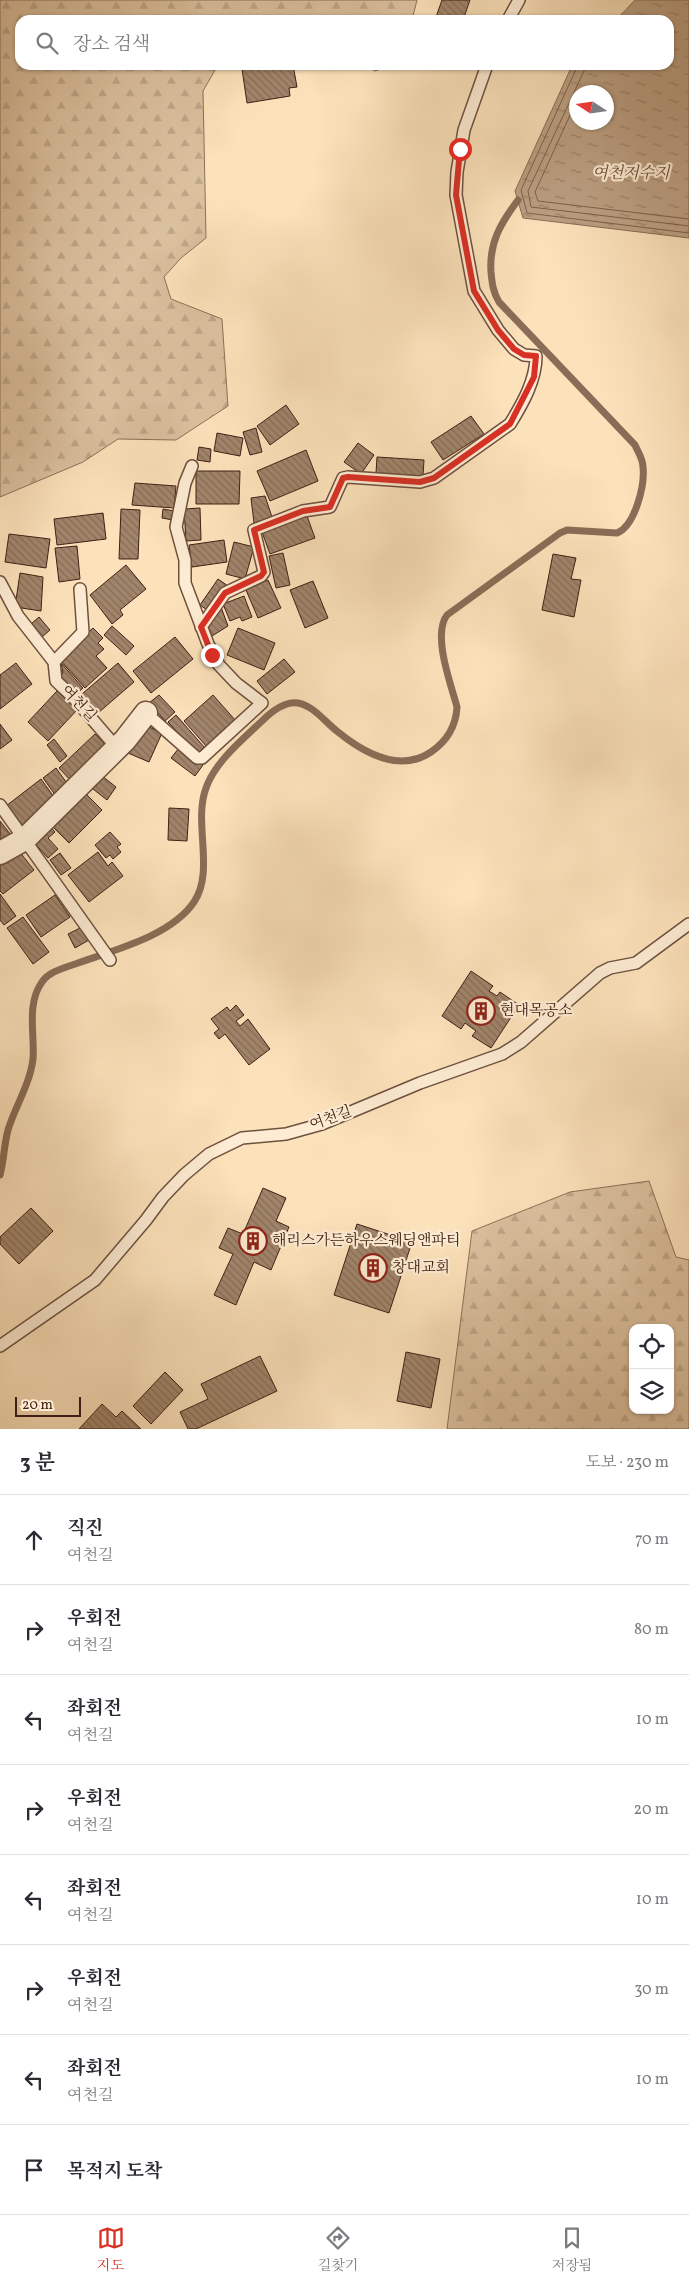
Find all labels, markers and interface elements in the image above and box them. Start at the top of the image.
search box [15,15,674,70]
icon: search [33,29,61,57]
text: 장소 검색 [73,32,150,58]
north arrow [569,85,614,130]
route start [449,138,472,161]
water label: 여천저수지 [592,163,671,185]
route end [201,644,224,667]
street label: 여천길 [55,681,101,727]
building icon: 현대목공소 [466,996,496,1026]
place label: 현대목공소 [500,1001,573,1022]
street label: 여천길 [307,1102,355,1136]
building icon: 해리스가든하우스웨딩앤파티 [238,1226,268,1256]
place label: 해리스가든하우스웨딩앤파티 [272,1231,460,1252]
building icon: 창대교회 [358,1253,388,1283]
place label: 창대교회 [392,1258,450,1279]
map controls [629,1324,674,1414]
button: locate [629,1324,674,1369]
button: layers [629,1369,674,1414]
scale bar [15,1394,81,1417]
text: 20 m [22,1396,53,1415]
text: 3 분 [20,1449,55,1478]
text: 도보 · 230 m [586,1452,669,1474]
text: 직진 [67,1516,104,1542]
icon: ahead [20,1526,48,1554]
text: 70 m [635,1529,669,1551]
text: 여천길 [67,1545,113,1567]
text: 우회전 [67,1606,122,1632]
icon: right [20,1616,48,1644]
text: 80 m [634,1619,669,1641]
text: 여천길 [67,1635,113,1657]
text: 좌회전 [67,1696,122,1722]
icon: left [20,1706,48,1734]
text: 10 m [636,1709,669,1731]
text: 여천길 [67,1725,113,1747]
text: 우회전 [67,1786,122,1812]
icon: right [20,1796,48,1824]
text: 20 m [634,1799,669,1821]
text: 여천길 [67,1815,113,1837]
text: 좌회전 [67,1876,122,1902]
icon: left [20,1886,48,1914]
text: 10 m [636,1889,669,1911]
text: 여천길 [67,1905,113,1927]
text: 우회전 [67,1966,122,1992]
icon: right [20,1976,48,2004]
text: 30 m [634,1979,669,2001]
text: 여천길 [67,1995,113,2017]
text: 좌회전 [67,2056,122,2082]
icon: left [20,2066,48,2094]
text: 10 m [636,2069,669,2091]
text: 여천길 [67,2085,113,2107]
icon: arrive [20,2156,48,2184]
text: 목적지 도착 [67,2159,163,2185]
tab: 지도 [97,2224,125,2276]
tab: 길찾기 [318,2224,359,2276]
tab: 저장됨 [552,2224,592,2276]

